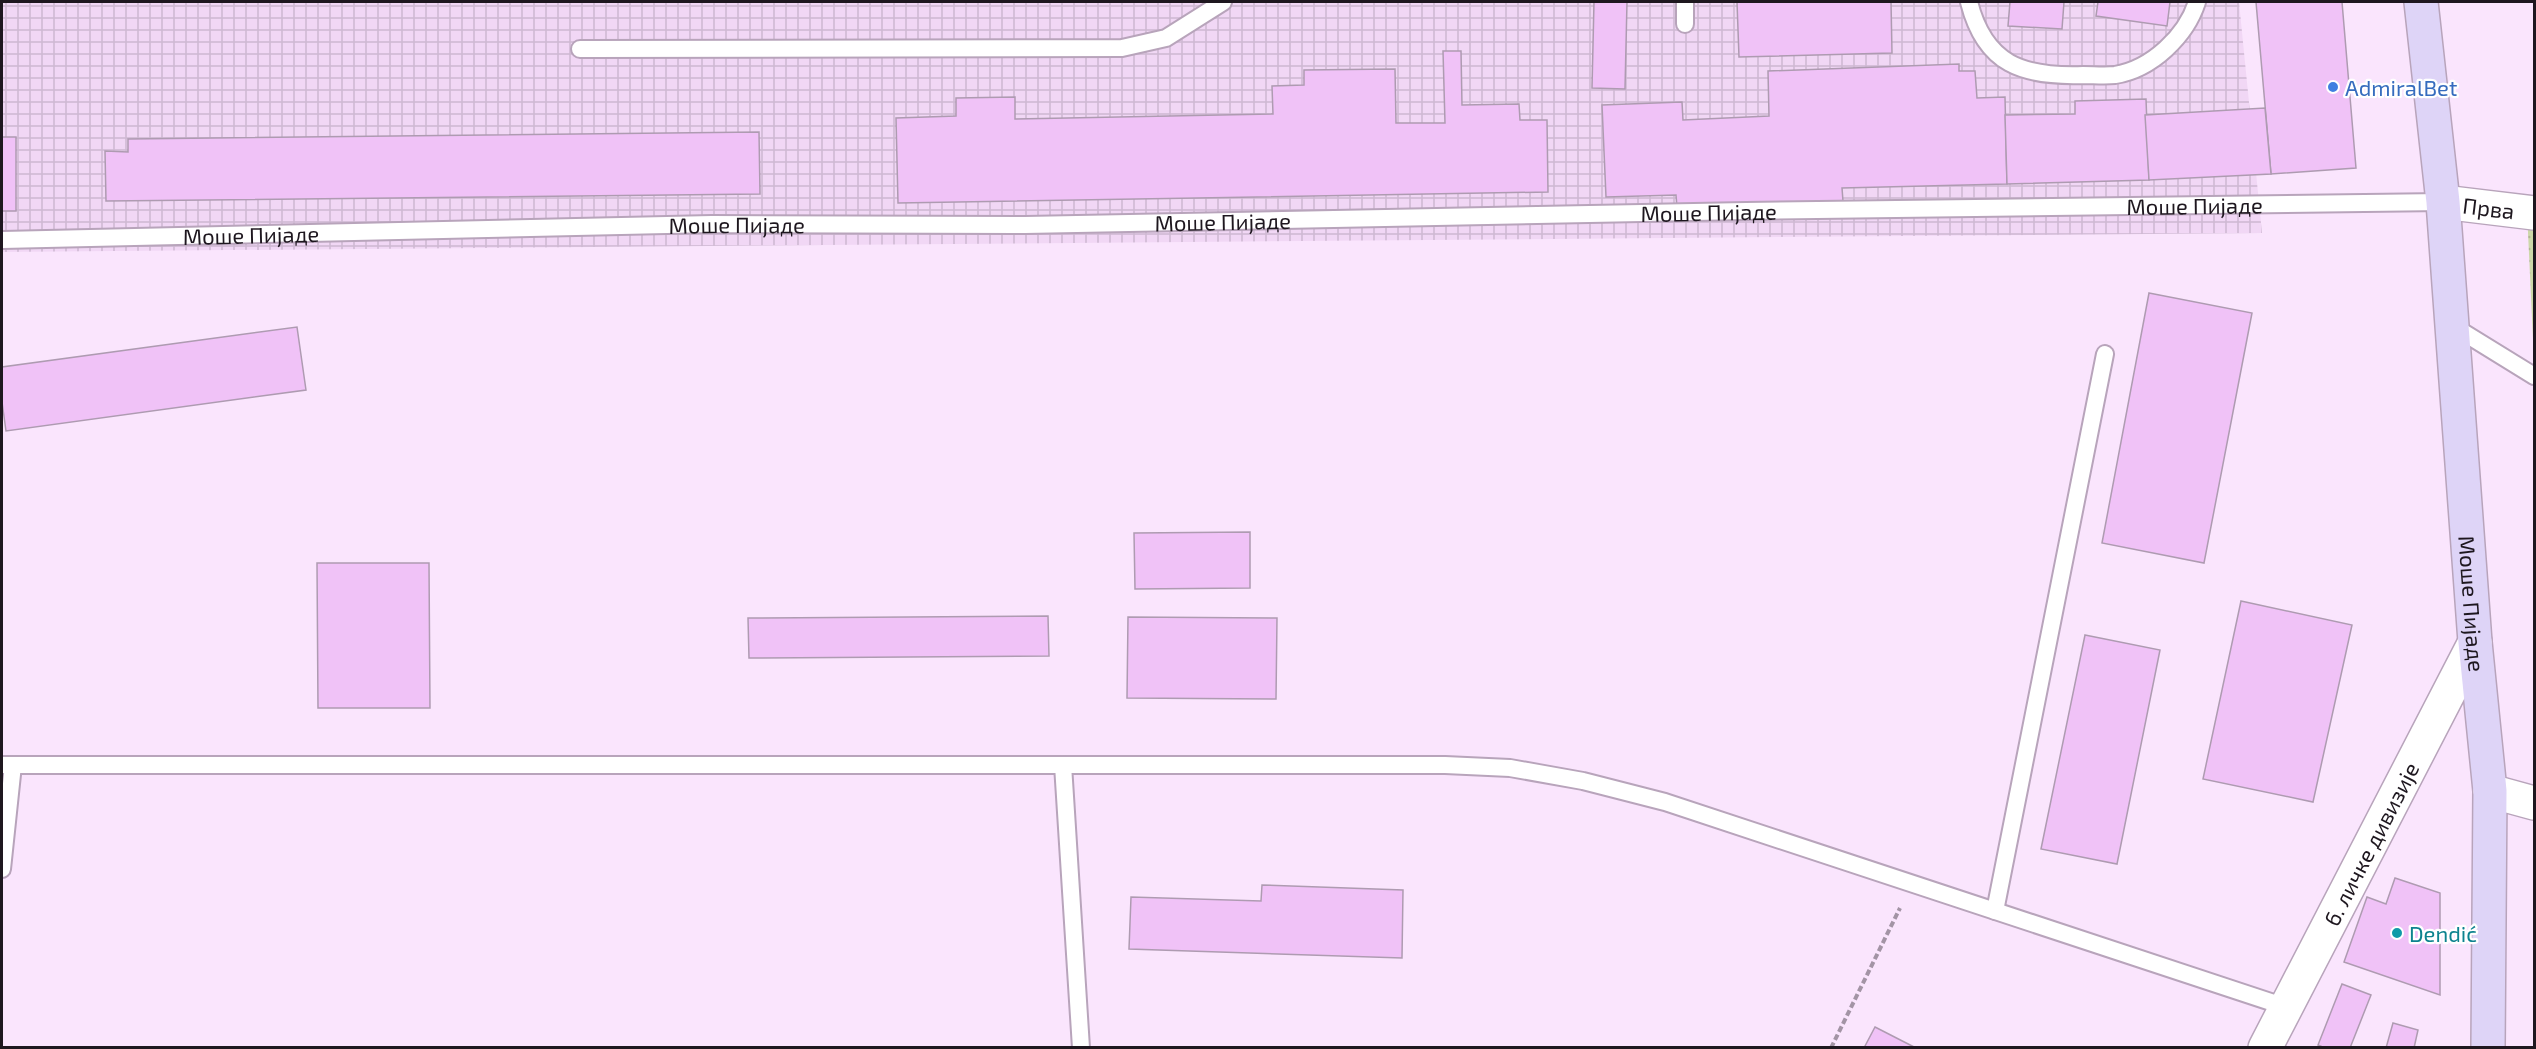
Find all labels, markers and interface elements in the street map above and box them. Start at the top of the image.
place label: AdmiralBet [2345,74,2457,100]
marker: AdmiralBet [2326,80,2340,94]
street label: Моше Пијаде [2126,191,2263,219]
street label: Прва [2461,191,2516,224]
street label: Моше Пијаде [1640,198,1777,226]
street label: Моше Пијаде [1154,207,1291,235]
street label: Моше Пијаде [668,211,805,238]
street label: Моше Пијаде [182,220,319,249]
street label: Моше Пијаде [2454,535,2491,673]
street label: 6. личке дивизије [2318,758,2424,930]
place label: Dendić [2409,920,2477,946]
marker: Dendić [2390,926,2404,940]

